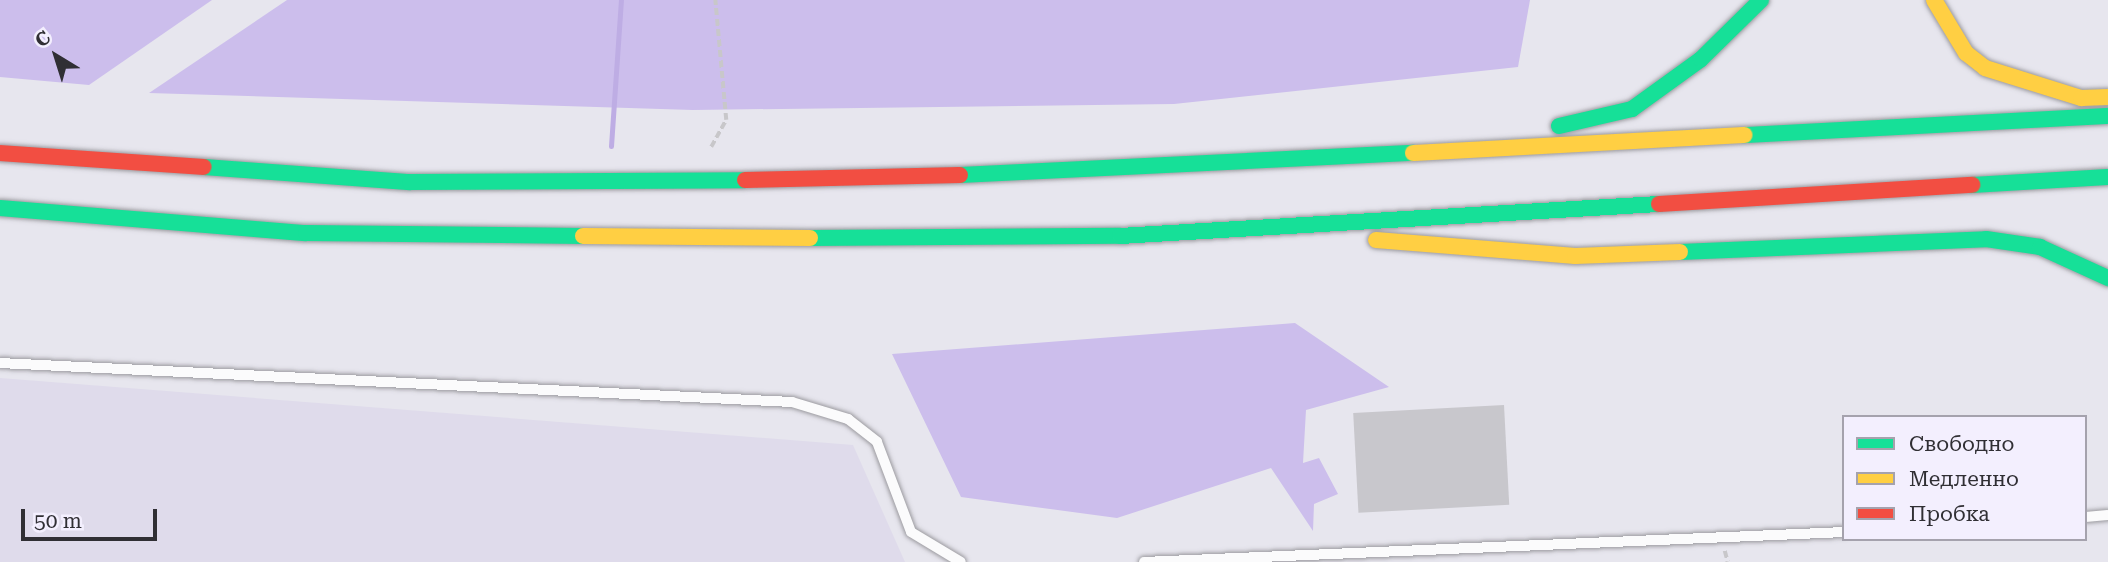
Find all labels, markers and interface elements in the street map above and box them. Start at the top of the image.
north arrow [21,21,91,91]
text: С [30,26,55,52]
legend [1842,415,2087,541]
text: Свободно [1909,432,2015,456]
text: Медленно [1909,467,2019,491]
scale bar [24,496,161,540]
text: Пробка [1909,502,1990,526]
text: 50 m [34,509,82,533]

